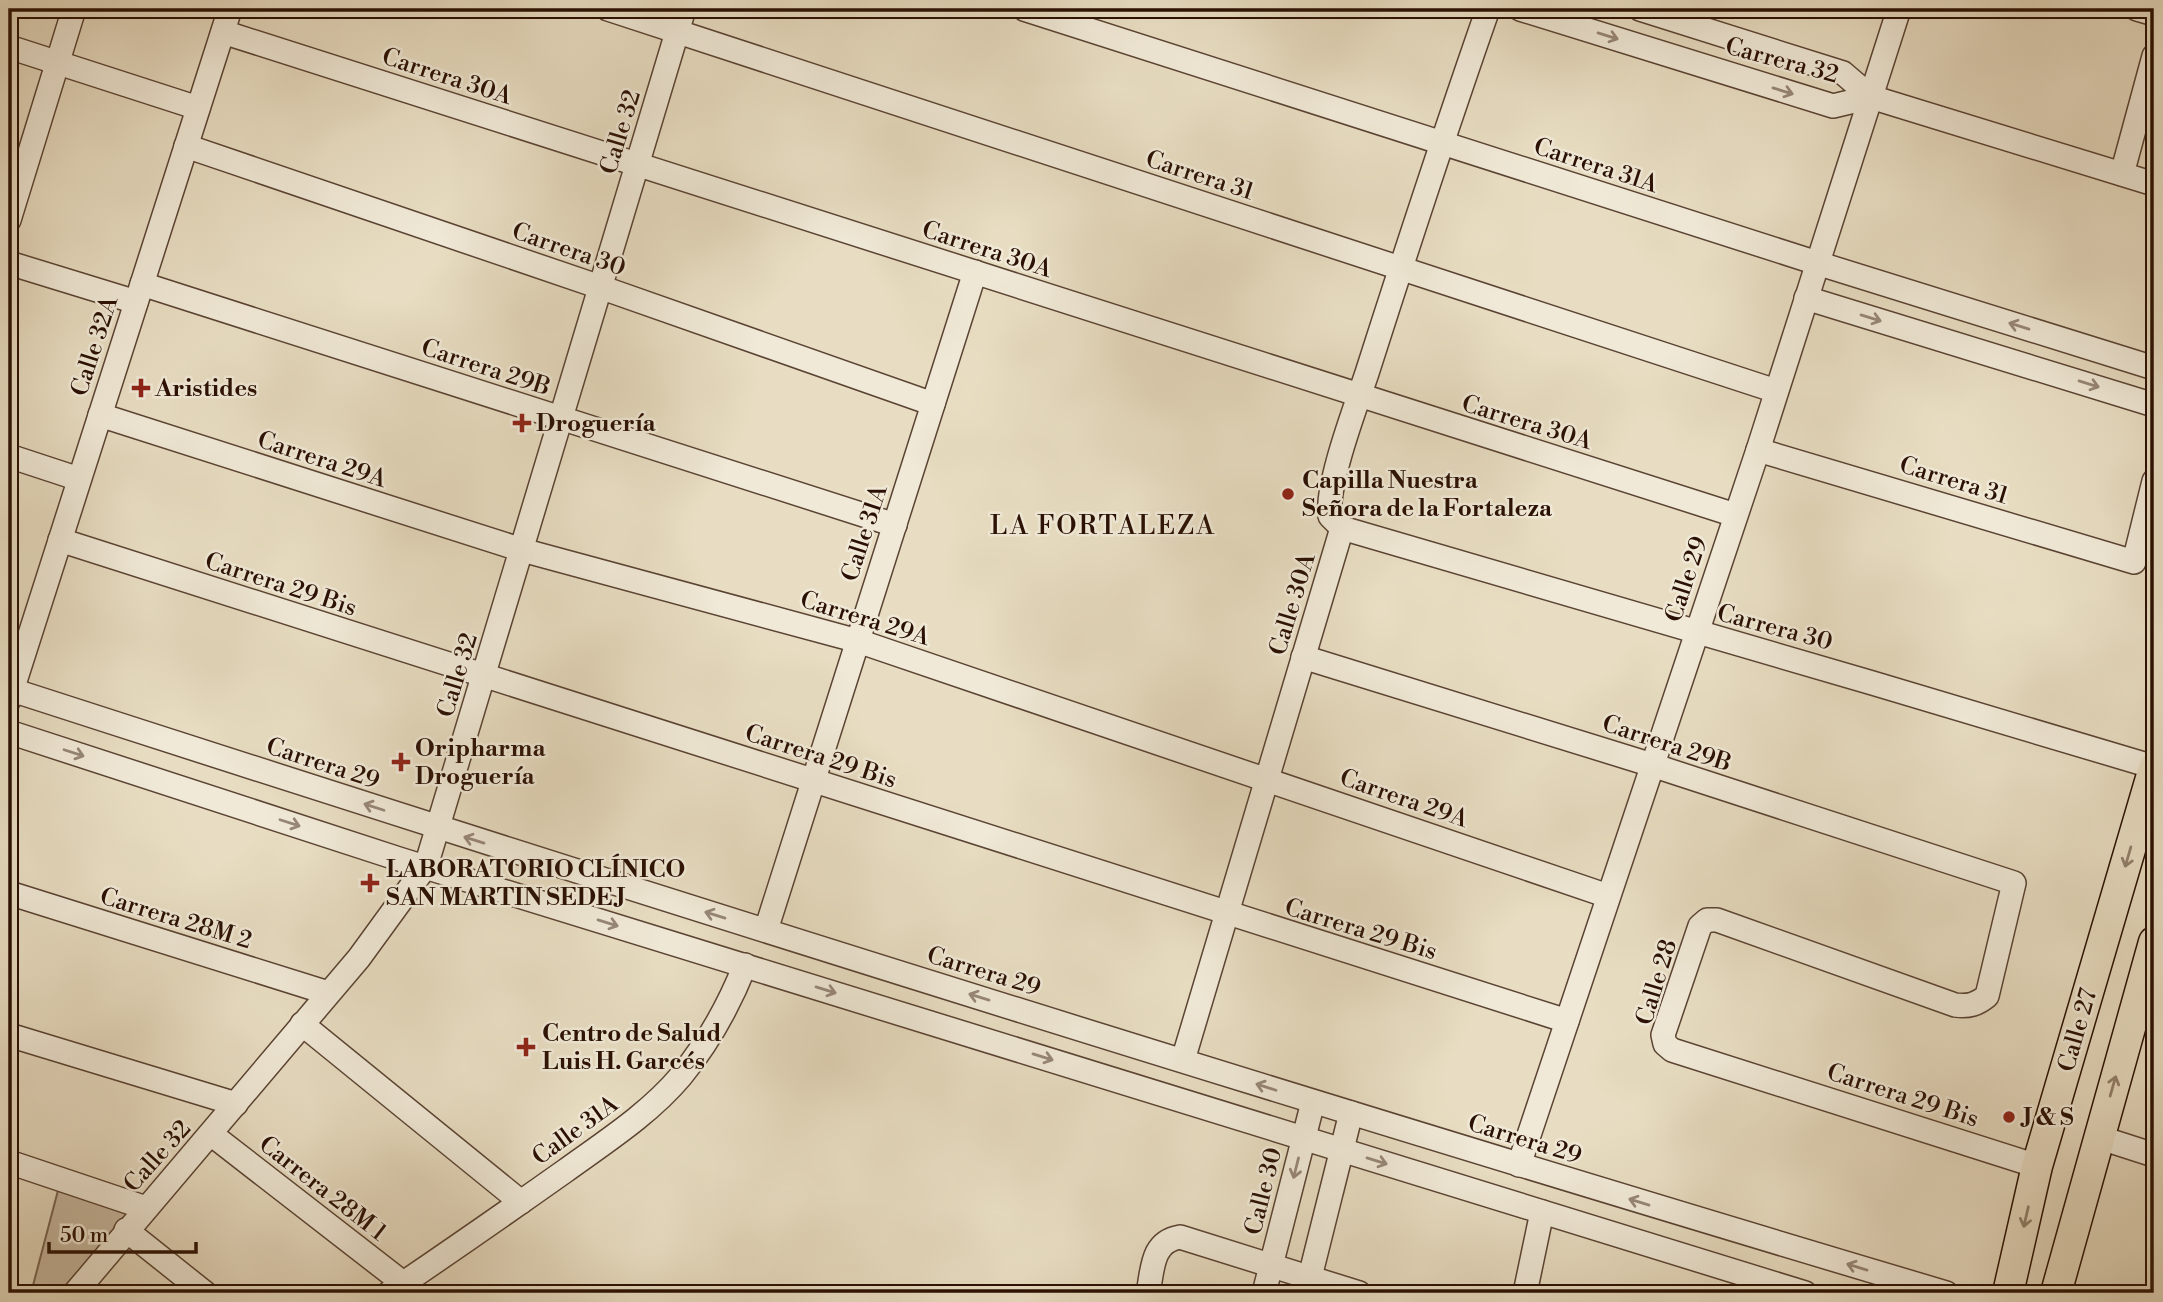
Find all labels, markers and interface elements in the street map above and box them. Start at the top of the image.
one-way arrow [1597,31,1619,44]
street label: Carrera 32 [1722,31,1842,90]
street label: Carrera 30A [378,42,516,112]
one-way arrow [1772,85,1794,98]
street label: Calle 32 [594,86,648,178]
street label: Carrera 31A [1530,132,1662,200]
street label: Carrera 31 [1142,144,1258,208]
street label: Carrera 30A [918,215,1056,285]
street label: Carrera 30 [508,217,629,283]
street label: Calle 32A [65,292,125,400]
one-way arrow [1860,312,1882,325]
one-way arrow [2008,319,2030,332]
street label: Carrera 29B [417,333,554,403]
place label: Aristides [154,374,257,404]
one-way arrow [2078,379,2100,392]
marker: Aristides [133,380,149,396]
street label: Carrera 30A [1458,389,1596,457]
place label: Droguería [536,409,657,439]
marker: Droguería [514,415,530,431]
street label: Carrera 29A [253,425,390,495]
street label: Carrera 31 [1896,450,2012,512]
place label: Capilla Nuestra Señora de la Fortaleza [1302,466,1553,524]
street label: Calle 31A [835,481,895,585]
marker: Capilla Nuestra Señora de la Fortaleza [1280,486,1296,502]
district label: LA FORTALEZA [990,510,1216,542]
street label: Calle 29 [1659,533,1715,626]
street label: Carrera 29 Bis [201,546,360,624]
street label: Calle 30A [1263,549,1323,659]
street label: Carrera 29A [796,585,934,653]
street label: Carrera 30 [1714,598,1836,658]
street label: Calle 32 [431,629,485,721]
street label: Carrera 29B [1598,709,1735,779]
street label: Carrera 29 Bis [741,718,900,796]
street label: Carrera 29 [262,732,383,796]
place label: Oripharma Droguería [415,734,546,792]
one-way arrow [62,748,84,761]
marker: Oripharma Droguería [393,754,409,770]
street label: Carrera 29A [1336,763,1472,835]
one-way arrow [363,800,385,812]
one-way arrow [279,818,301,831]
one-way arrow [464,832,486,845]
one-way arrow [2121,846,2134,868]
place label: LABORATORIO CLÍNICO SAN MARTIN SEDE J [386,853,685,913]
marker: LABORATORIO CLÍNICO SAN MARTIN SEDE J [360,873,380,893]
street label: Carrera 28M 2 [96,882,255,956]
street label: Carrera 29 Bis [1281,893,1440,967]
one-way arrow [704,907,726,920]
one-way arrow [597,917,619,930]
street label: Calle 28 [1630,936,1684,1029]
street label: Carrera 29 [923,940,1044,1003]
one-way arrow [814,984,836,997]
street label: Calle 27 [2052,985,2104,1076]
one-way arrow [968,989,990,1002]
place label: Centro de Salud Luis H. Garcés [542,1019,721,1077]
marker: Centro de Salud Luis H. Garcés [516,1037,536,1057]
one-way arrow [1032,1051,1054,1064]
street label: Carrera 29 Bis [1823,1057,1982,1135]
one-way arrow [2107,1075,2120,1098]
one-way arrow [1255,1079,1277,1092]
street label: Calle 31A [527,1089,625,1172]
place label: J & S [2020,1103,2074,1133]
street label: Carrera 29 [1464,1108,1585,1171]
marker: J & S [2001,1109,2017,1125]
street label: Calle 32 [118,1114,198,1199]
street label: Carrera 28M 1 [252,1130,393,1248]
street label: Calle 30 [1239,1144,1289,1238]
one-way arrow [1366,1155,1388,1168]
one-way arrow [1289,1156,1302,1179]
one-way arrow [1628,1194,1650,1207]
one-way arrow [2018,1205,2032,1228]
scale bar [49,1211,196,1255]
text: 50 m [60,1223,108,1249]
one-way arrow [1846,1259,1868,1272]

